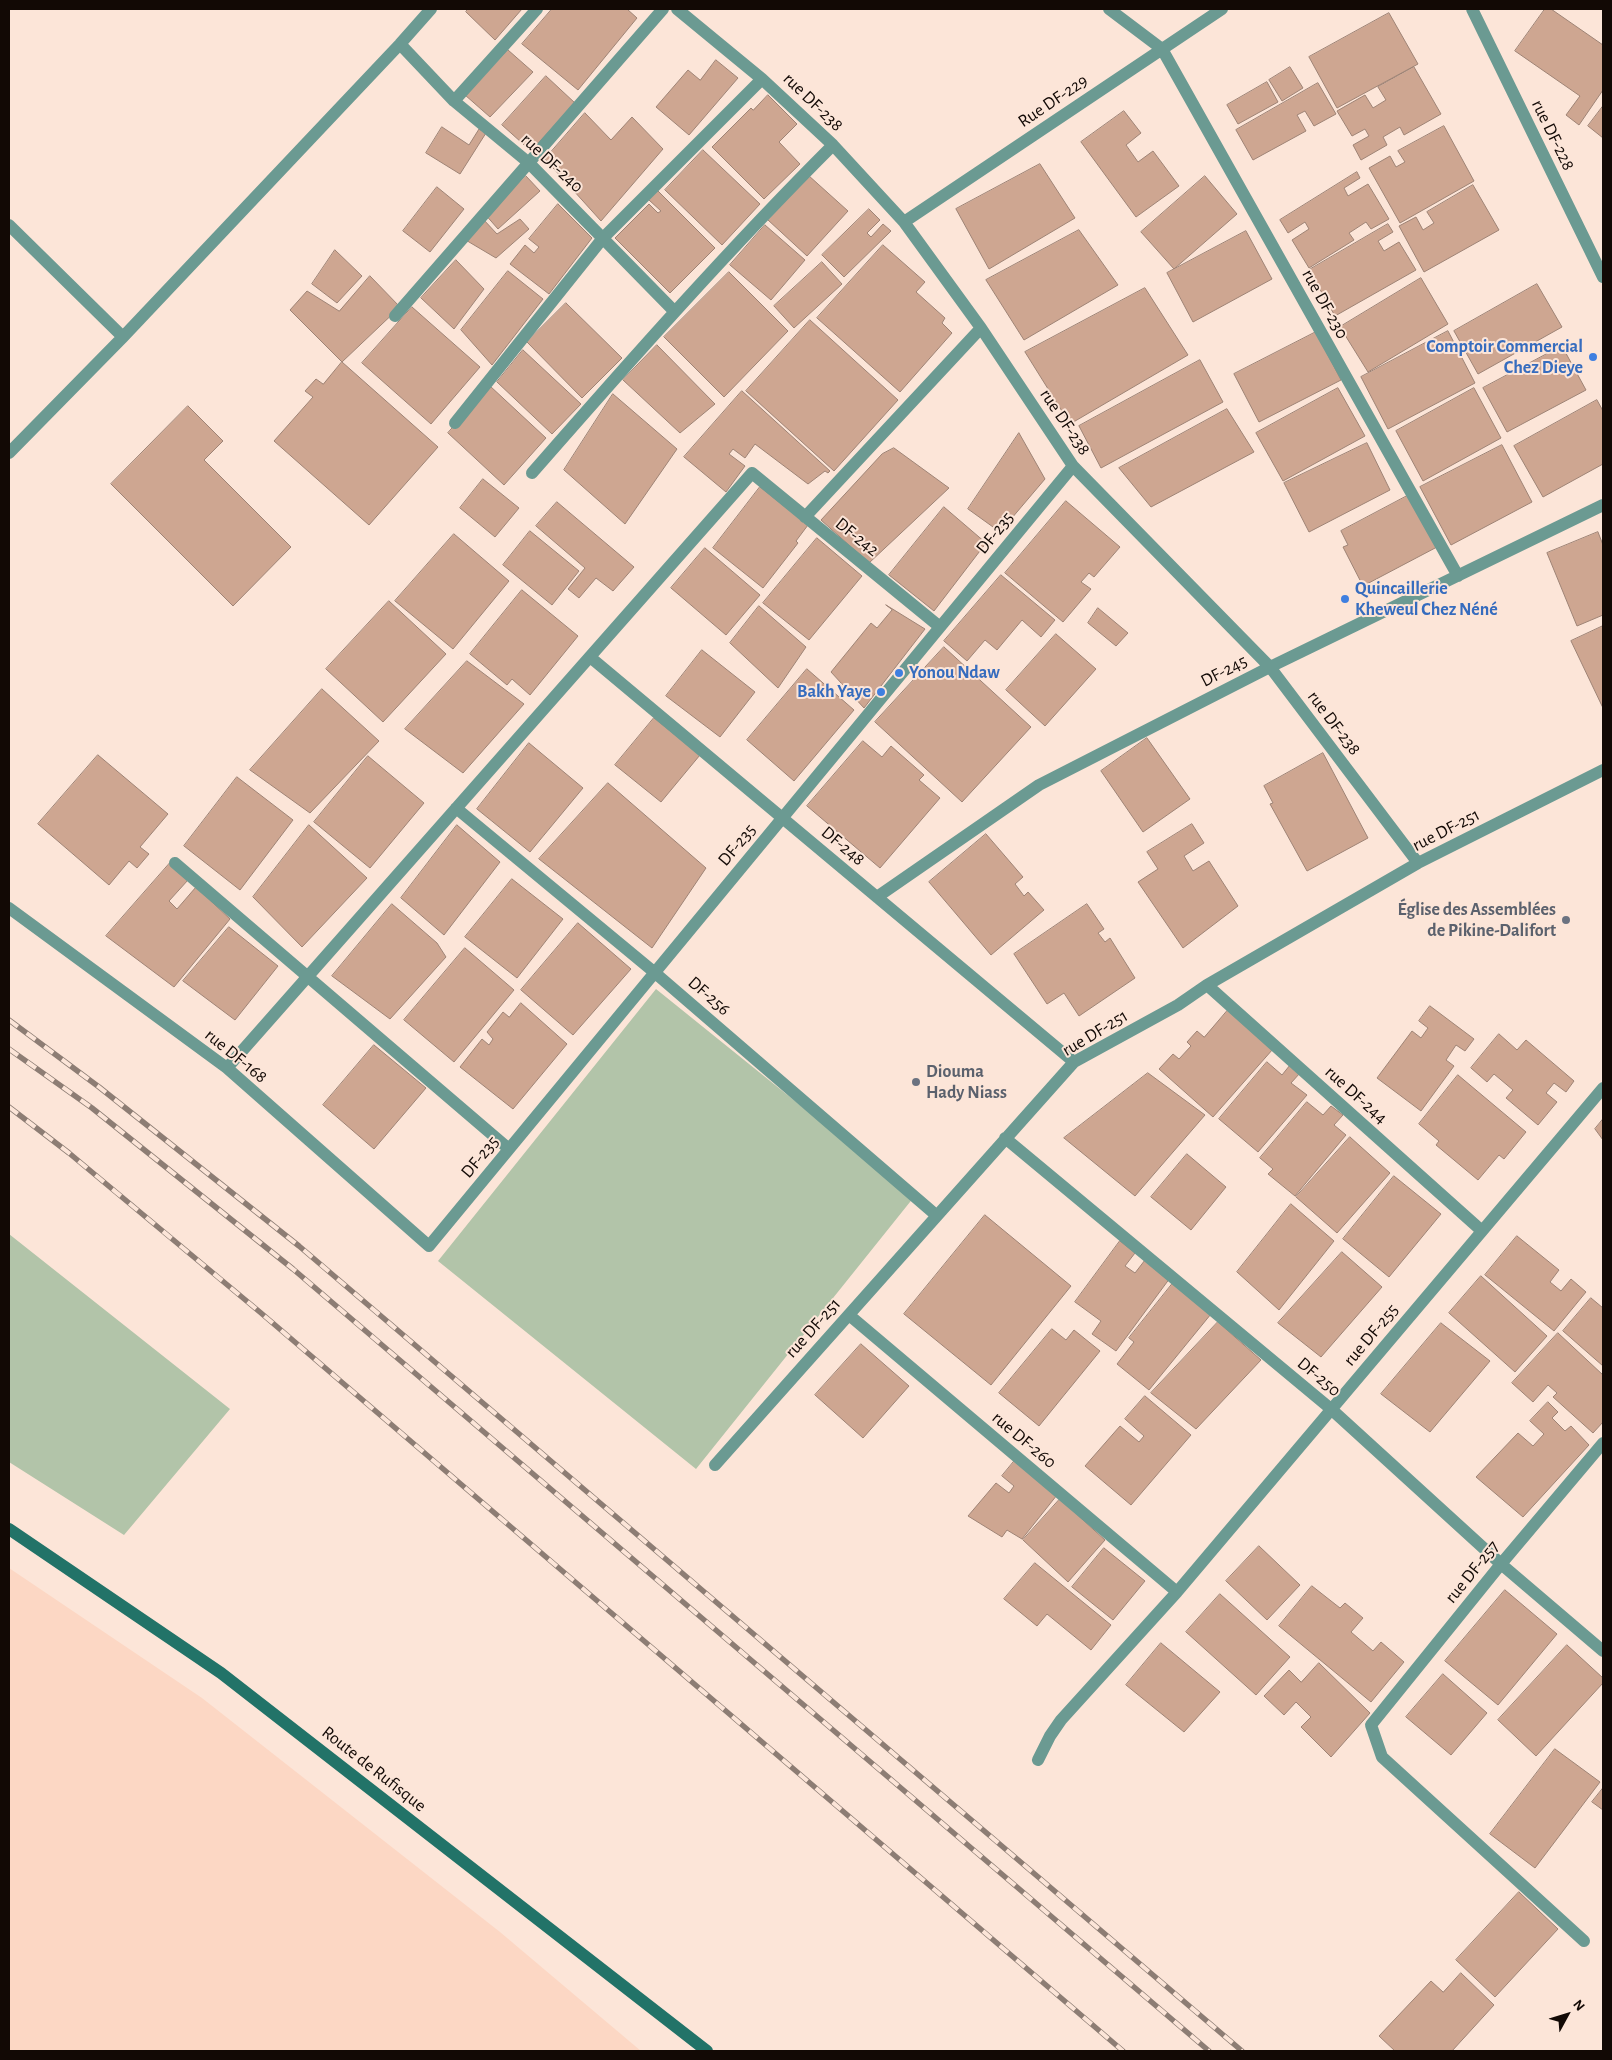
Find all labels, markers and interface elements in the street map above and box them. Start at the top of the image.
street label: rue DF-238 [778,68,848,136]
street label: Rue DF-229 [1014,70,1092,132]
street label: rue DF-228 [1527,96,1579,174]
street label: rue DF-240 [516,129,588,197]
street label: rue DF-230 [1297,265,1353,343]
place label: Comptoir Commercial Chez Dieye [1426,336,1583,378]
marker: Comptoir Commercial Chez Dieye [1587,351,1599,363]
street label: rue DF-238 [1035,385,1095,459]
street label: DF-235 [971,508,1019,558]
street label: DF-242 [831,513,883,561]
place label: Quincaillerie Kheweul Chez Néné [1355,578,1498,620]
marker: Quincaillerie Kheweul Chez Néné [1339,593,1351,605]
street label: DF-245 [1197,650,1251,692]
place label: Yonou Ndaw [909,662,1000,684]
marker: Yonou Ndaw [893,667,905,679]
place label: Bakh Yaye [797,681,871,703]
marker: Bakh Yaye [875,686,887,698]
street label: rue DF-238 [1303,686,1365,760]
street label: rue DF-251 [1409,804,1483,856]
street label: DF-235 [713,820,761,870]
street label: DF-248 [817,822,869,870]
place label: Église des Assemblées de Pikine-Dalifort [1397,899,1556,942]
marker: Église des Assemblées de Pikine-Dalifort [1560,914,1572,926]
street label: DF-256 [683,972,735,1020]
street label: rue DF-251 [1058,1005,1132,1061]
street label: rue DF-168 [200,1024,272,1088]
place label: Diouma Hady Niass [926,1061,1007,1104]
street label: rue DF-244 [1320,1061,1392,1129]
marker: Diouma Hady Niass [910,1076,922,1088]
street label: DF-235 [456,1132,504,1182]
street label: rue DF-251 [781,1294,845,1362]
street label: rue DF-255 [1339,1300,1403,1370]
street label: DF-250 [1293,1353,1345,1401]
street label: rue DF-260 [987,1407,1061,1473]
street label: rue DF-257 [1440,1536,1504,1608]
street label: Route de Rufisque [317,1722,431,1816]
north arrow [1542,1990,1592,2040]
text: N [1570,1997,1587,2014]

